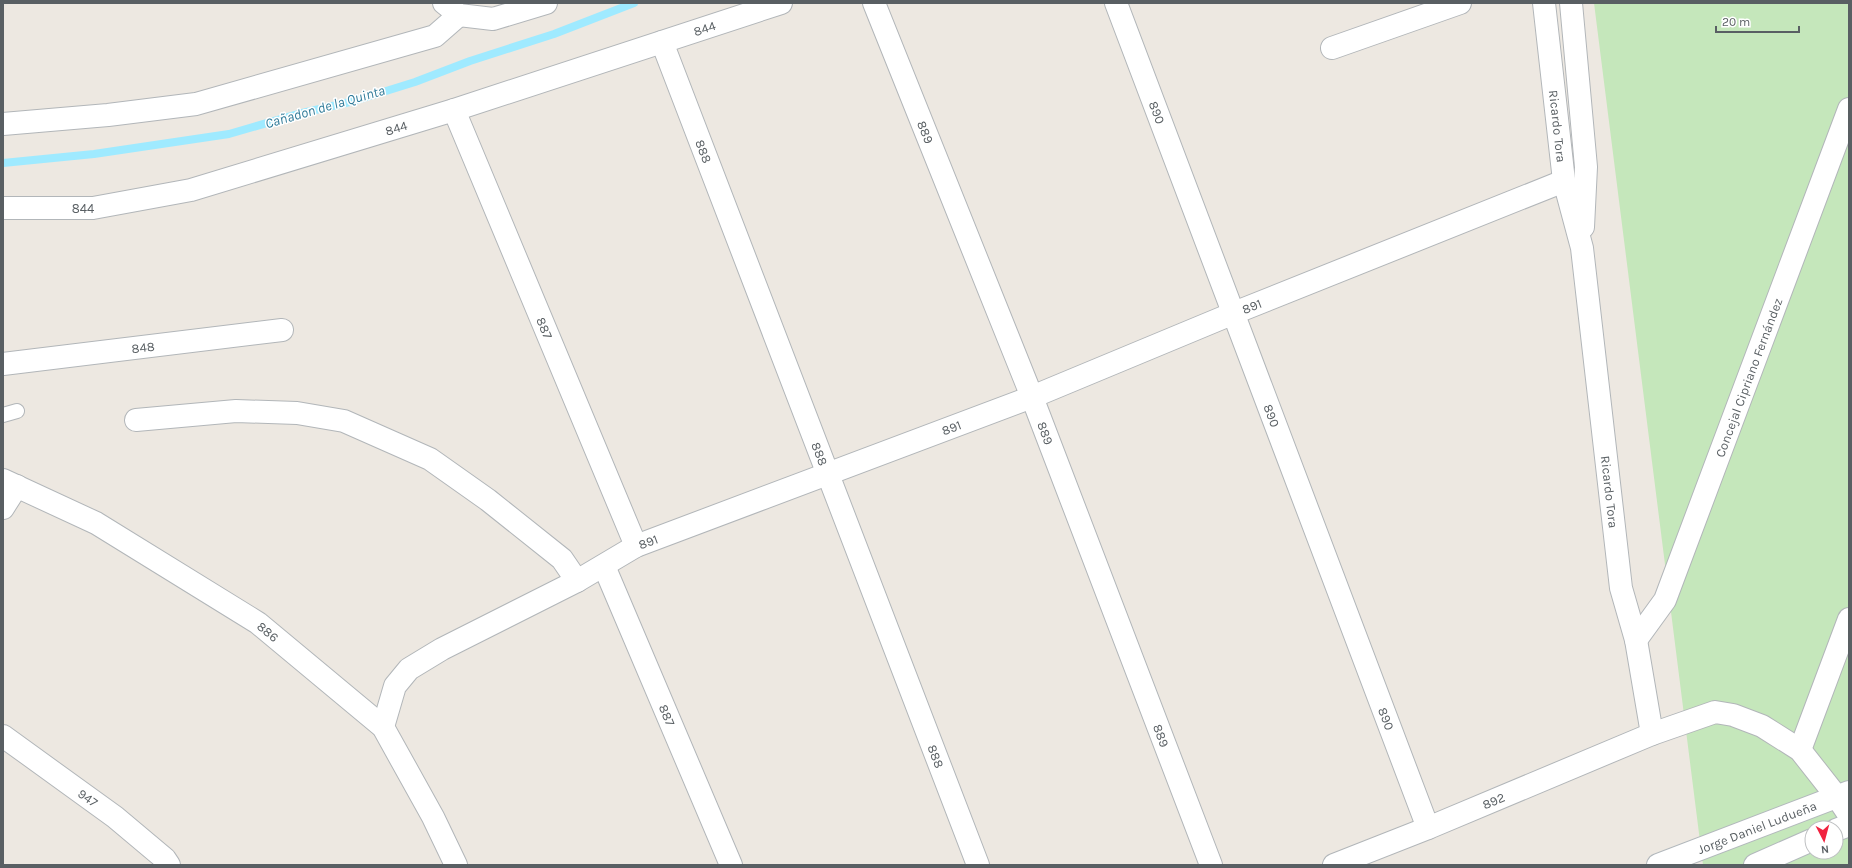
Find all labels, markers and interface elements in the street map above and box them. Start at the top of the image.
scale bar [1716,8,1799,34]
text: 20 m [1722,15,1750,29]
street label: 844 [691,17,717,39]
water label: Cañadon de la Quinta [263,82,387,132]
street label: Ricardo Tora [1546,89,1569,163]
street label: 890 [1146,99,1169,126]
street label: 844 [383,117,409,138]
street label: 889 [914,118,937,146]
street label: 888 [693,137,715,165]
street label: 844 [72,201,94,216]
street label: 891 [1240,295,1264,317]
street label: Concejal Cipriano Fernández [1712,296,1785,459]
street label: 887 [534,315,556,341]
street label: 848 [131,338,155,356]
street label: 890 [1261,402,1283,429]
street label: 891 [939,417,963,438]
street label: 889 [1035,419,1057,447]
street label: 888 [809,440,831,468]
street label: Ricardo Tora [1598,455,1622,529]
street label: 891 [636,531,660,552]
street label: 886 [254,618,282,645]
street label: 887 [656,702,679,728]
street label: 890 [1375,705,1398,732]
street label: 889 [1150,722,1173,749]
street label: 888 [925,742,948,770]
street label: 947 [75,785,101,810]
street label: 892 [1480,789,1507,812]
street label: Jorge Daniel Ludueña [1695,798,1819,857]
north arrow [1804,820,1844,860]
text: N [1820,843,1830,856]

